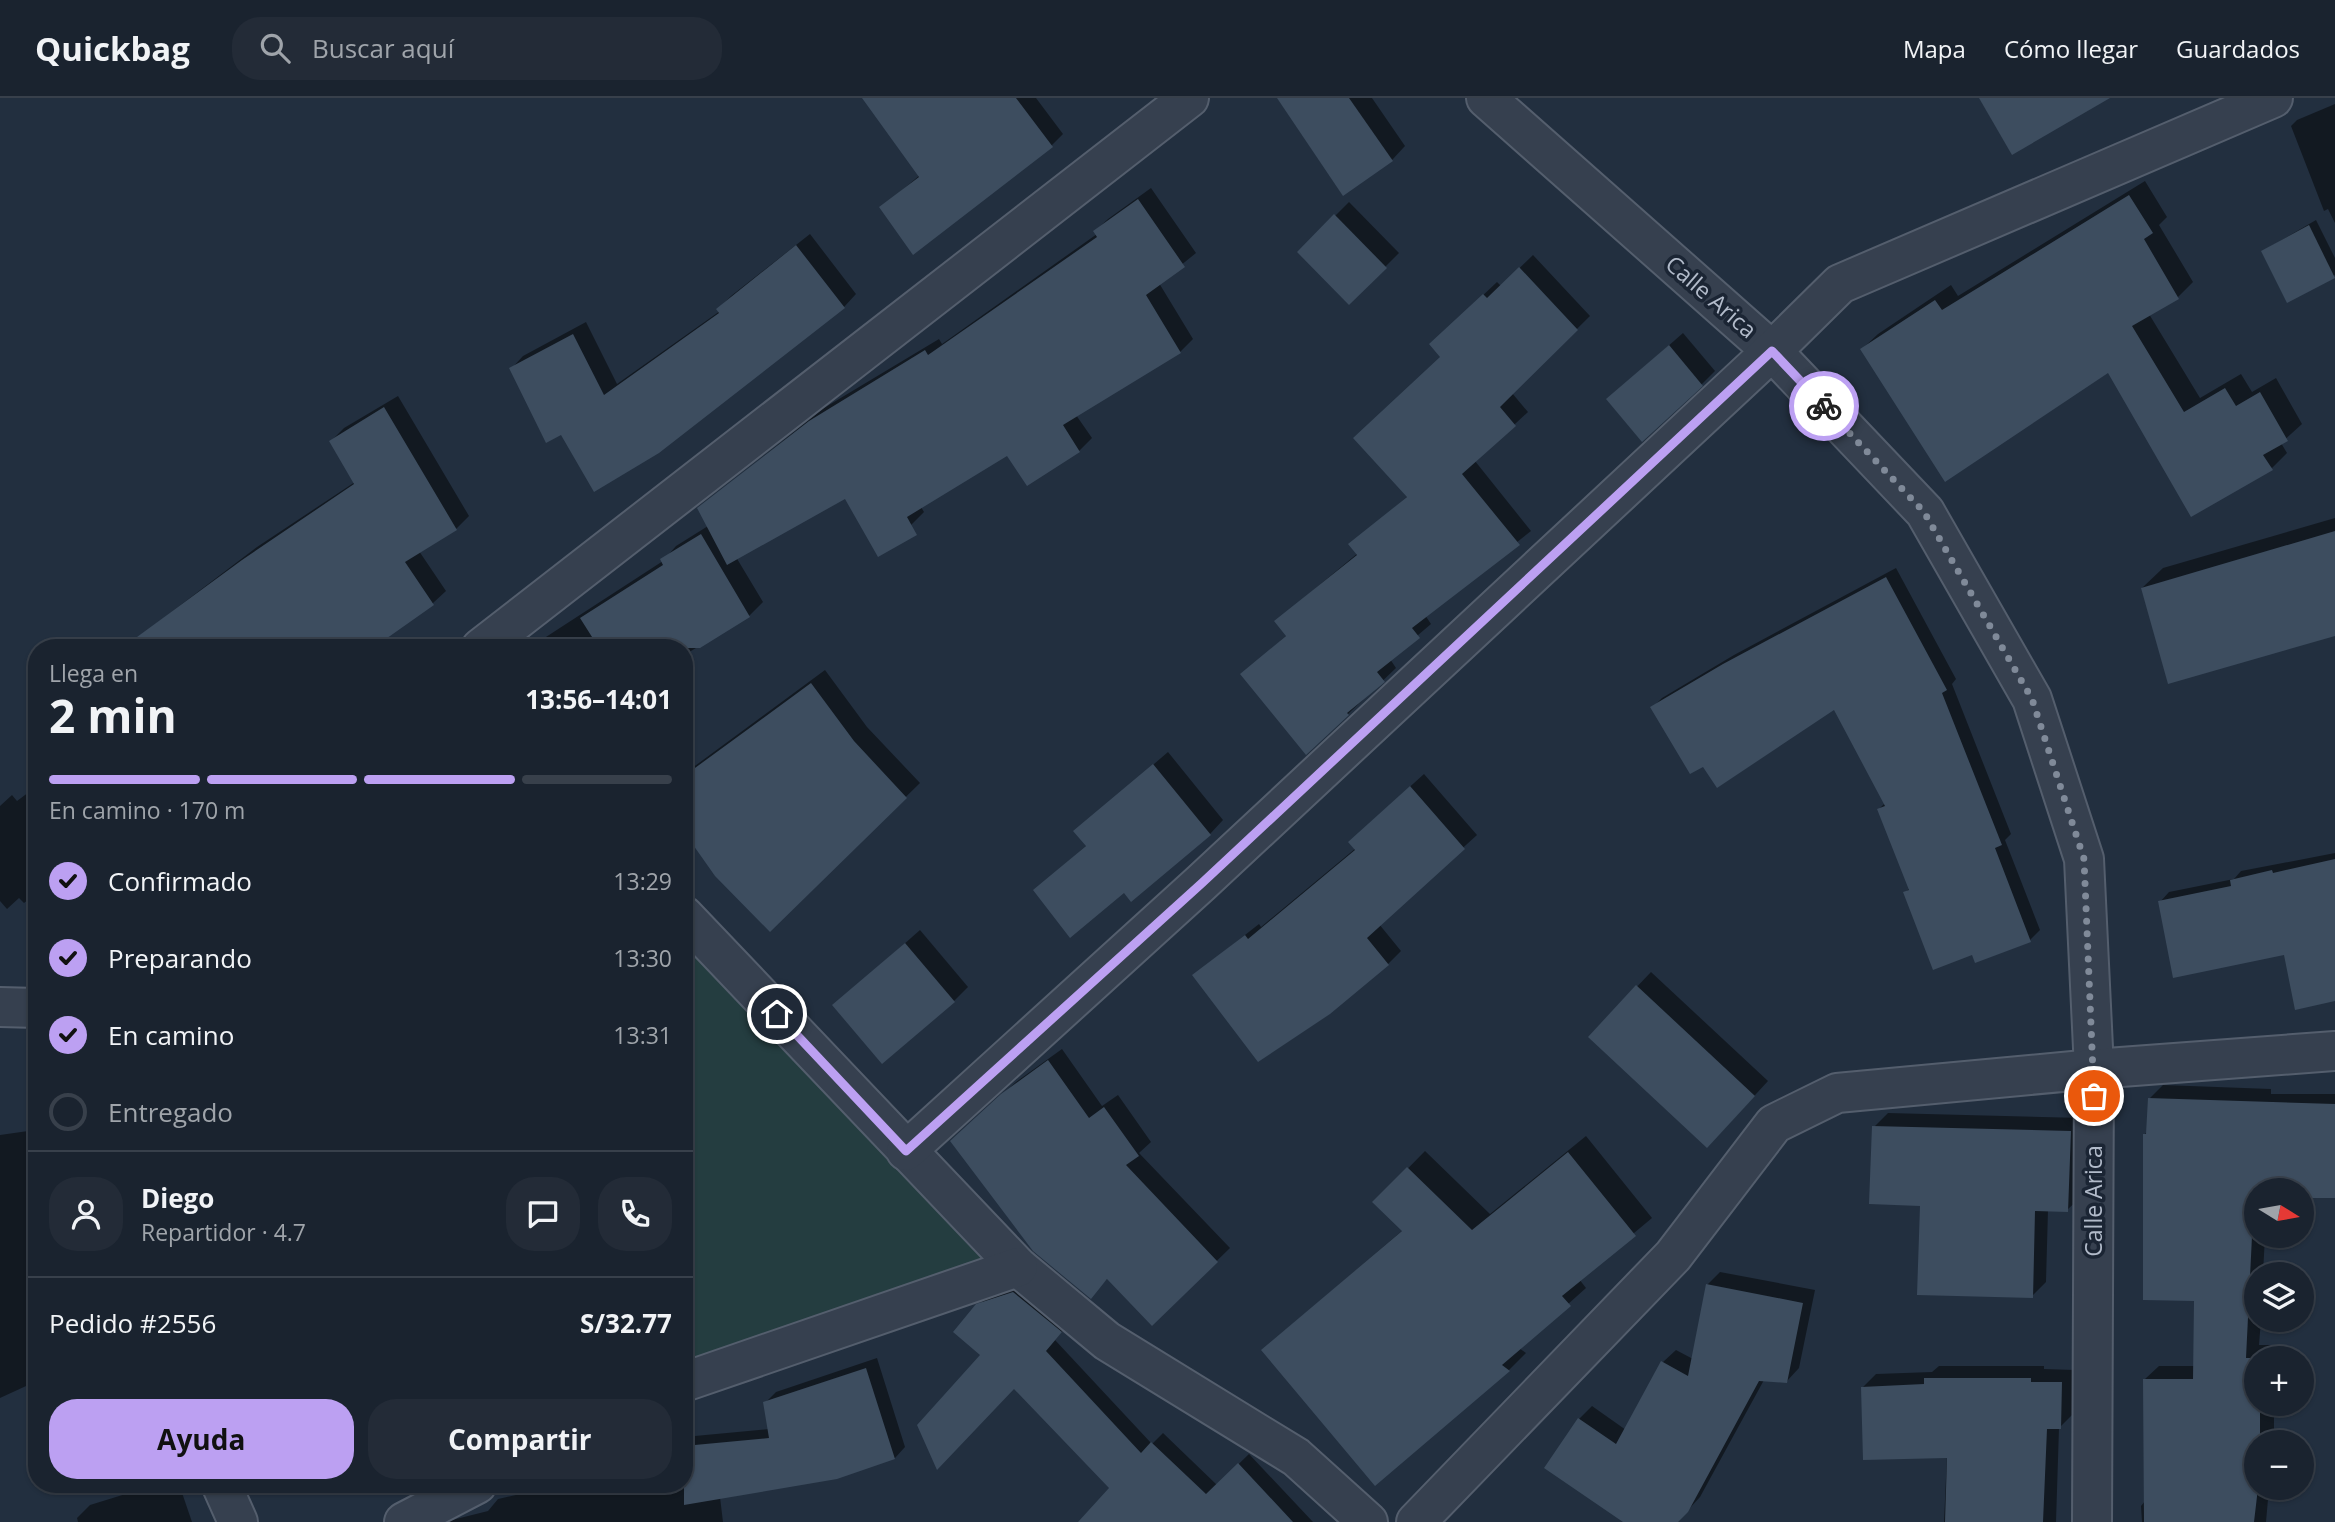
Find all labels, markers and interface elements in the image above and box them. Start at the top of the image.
search box [232,17,722,80]
text: Quickbag [35,26,190,71]
icon: search [256,29,294,67]
text: Buscar aquí [312,30,454,66]
text: Mapa [1903,32,1966,65]
text: Cómo llegar [2004,32,2138,65]
text: Guardados [2176,32,2300,65]
street label: Calle Arica [1659,248,1764,345]
courier [1789,371,1859,441]
icon: bike [1805,387,1843,425]
text: Llega en [49,657,138,689]
text: 13:56–14:01 [525,681,672,717]
text: 2 min [49,684,177,746]
text: En camino · 170 m [49,794,245,826]
icon: check [49,862,87,900]
text: Confirmado [108,863,252,899]
text: 13:29 [613,865,672,897]
icon: check [49,939,87,977]
text: Preparando [108,940,252,976]
text: 13:30 [613,942,672,974]
pin [747,984,807,1044]
icon: home [758,995,796,1033]
icon: check [49,1016,87,1054]
text: En camino [108,1017,234,1053]
text: 13:31 [613,1019,672,1051]
pin [2064,1066,2124,1126]
icon: bag [2075,1077,2113,1115]
text: Entregado [108,1094,233,1130]
street label: Calle Arica [2077,1145,2109,1257]
button: person [49,1177,123,1251]
button: chat [506,1177,580,1251]
button: phone [598,1177,672,1251]
north arrow [2244,1178,2314,1248]
map controls [2244,1178,2314,1500]
text: Diego [141,1180,214,1216]
text: Repartidor · 4.7 [141,1216,306,1248]
button: layers [2244,1262,2314,1332]
text: Pedido #2556 [49,1305,216,1341]
text: S/32.77 [580,1305,672,1341]
button: + [2244,1346,2314,1416]
button: Ayuda [49,1399,354,1479]
button: Compartir [368,1399,672,1479]
button: − [2244,1430,2314,1500]

